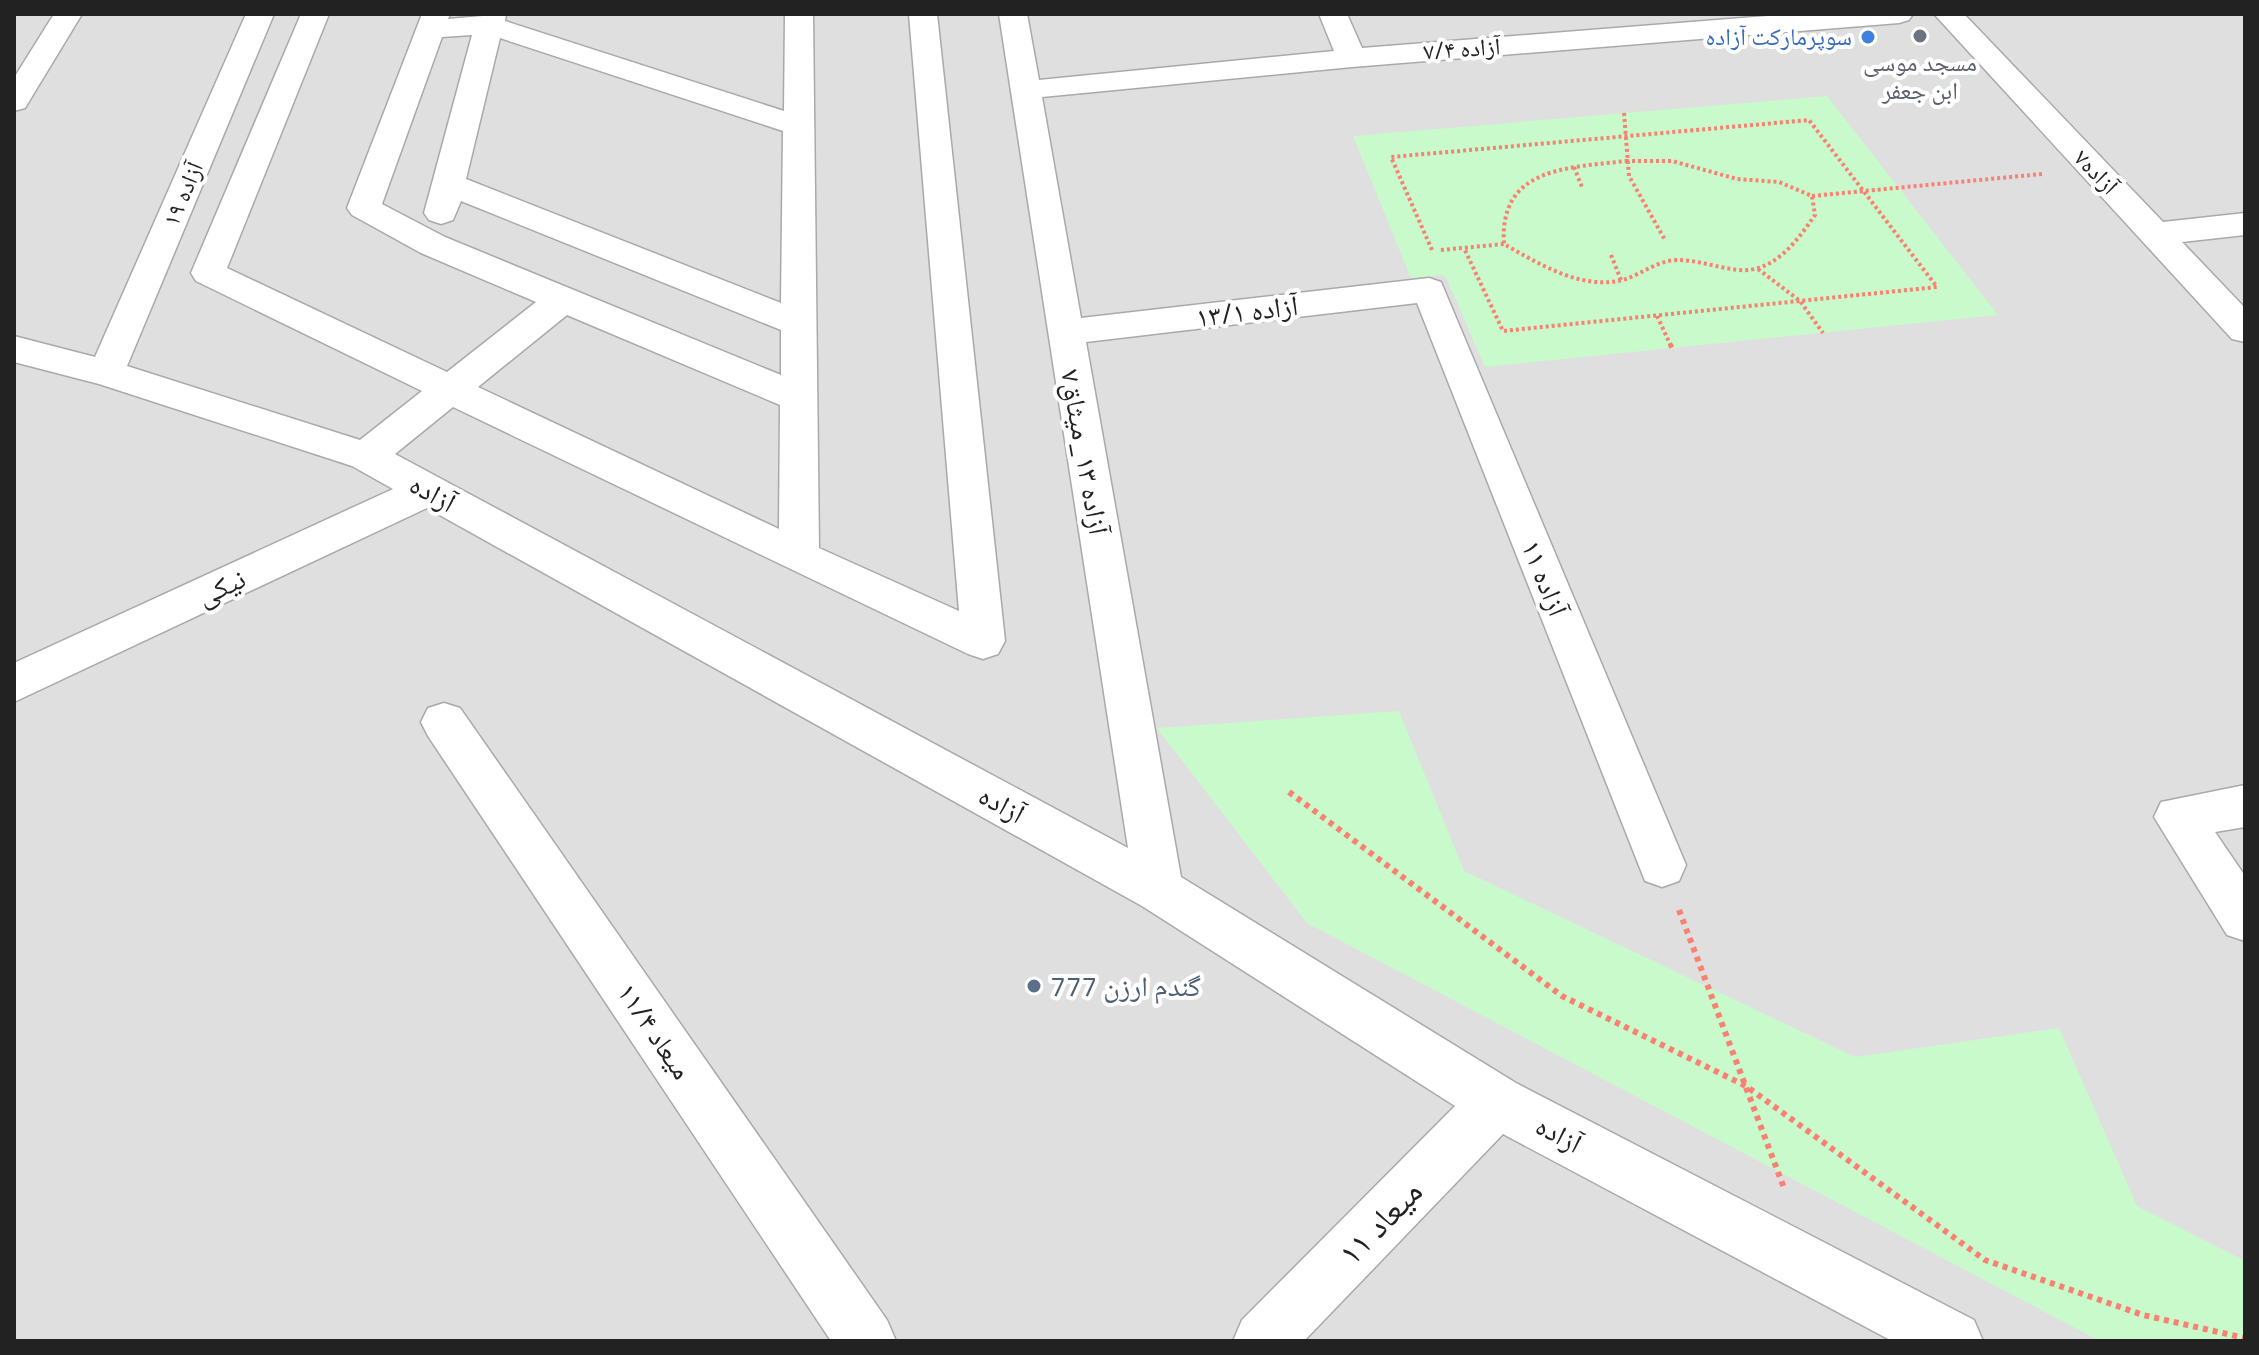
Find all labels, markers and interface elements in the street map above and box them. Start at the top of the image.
place label: سوپرمارکت آزاده [1706,18,1852,54]
street label: آزاده ۷/۴ [1422,27,1503,69]
marker: مسجد موسی ابن جعفر [1911,27,1929,45]
marker: سوپرمارکت آزاده [1859,28,1877,46]
place label: مسجد موسی ابن جعفر [1863,44,1977,108]
street label: آزاده۷ [2066,140,2128,203]
street label: آزاده ۱۹ [152,155,212,232]
street label: آزاده ۱۳/۱ [1193,283,1301,338]
street label: آزاده ۱۳_میثاق۷ [1050,366,1121,539]
street label: آزاده [402,462,465,523]
street label: آزاده ۱۱ [1511,533,1580,623]
street label: نیکی [189,557,252,617]
street label: آزاده [971,773,1034,834]
place label: گندم ارزن 777 [1050,964,1201,1007]
street label: میعاد ۱۱/۴ [607,974,704,1088]
marker: گندم ارزن 777 [1025,977,1043,995]
street label: آزاده [1528,1104,1591,1164]
street label: میعاد ۱۱ [1325,1166,1434,1276]

